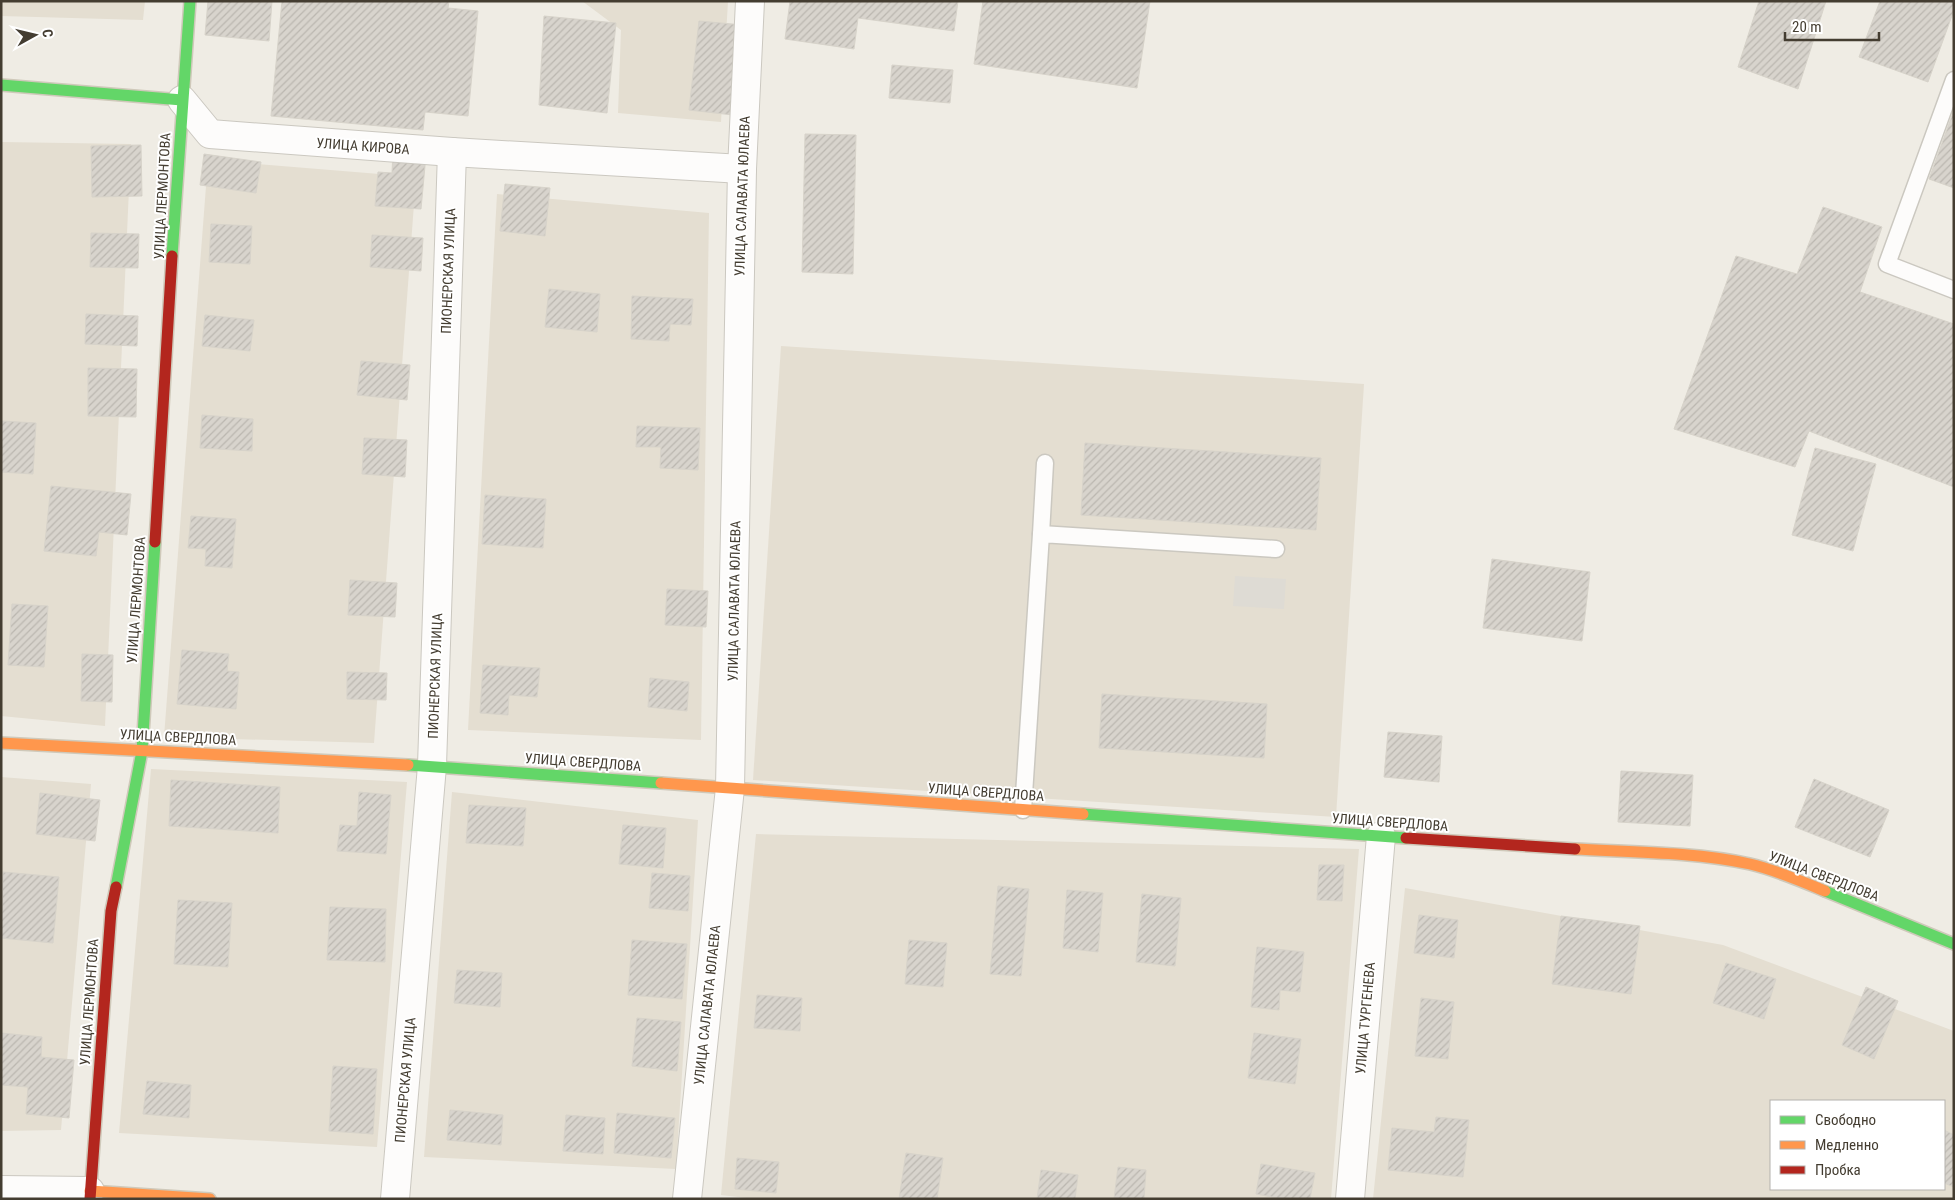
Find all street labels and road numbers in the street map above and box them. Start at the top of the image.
street label: УЛИЦА САЛАВАТА ЮЛАЕВА [731,115,753,277]
street label: УЛИЦА ЛЕРМОНТОВА [151,132,173,260]
street label: УЛИЦА КИРОВА [316,135,410,157]
street label: ПИОНЕРСКАЯ УЛИЦА [438,208,458,334]
street label: УЛИЦА САЛАВАТА ЮЛАЕВА [725,520,743,682]
street label: УЛИЦА ЛЕРМОНТОВА [124,536,148,664]
street label: ПИОНЕРСКАЯ УЛИЦА [425,613,445,739]
street label: УЛИЦА СВЕРДЛОВА [119,726,237,748]
street label: УЛИЦА СВЕРДЛОВА [524,750,642,774]
street label: УЛИЦА СВЕРДЛОВА [927,780,1045,804]
street label: УЛИЦА СВЕРДЛОВА [1331,810,1449,834]
street label: УЛИЦА СВЕРДЛОВА [1767,848,1881,904]
street label: УЛИЦА САЛАВАТА ЮЛАЕВА [691,924,723,1086]
street label: УЛИЦА ЛЕРМОНТОВА [77,938,101,1066]
street label: УЛИЦА ТУРГЕНЕВА [1352,961,1378,1075]
street label: ПИОНЕРСКАЯ УЛИЦА [392,1017,418,1143]

